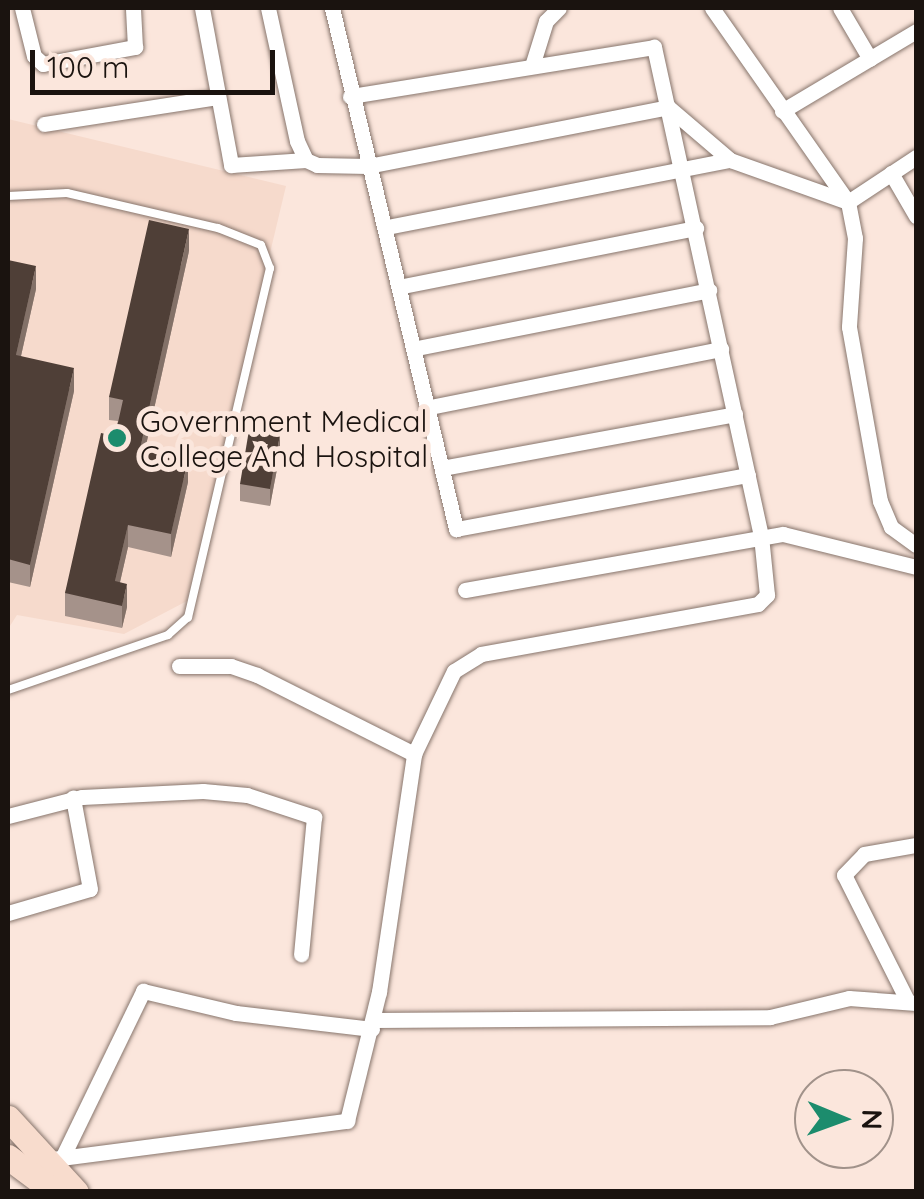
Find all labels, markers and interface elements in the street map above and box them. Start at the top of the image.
scale bar [35,30,280,92]
text: 100 m [47,48,129,86]
place label: Government Medical College And Hospital [140,403,428,474]
marker: Government Medical College And Hospital [104,425,130,451]
north arrow [794,1069,894,1169]
text: N [855,1109,890,1130]

